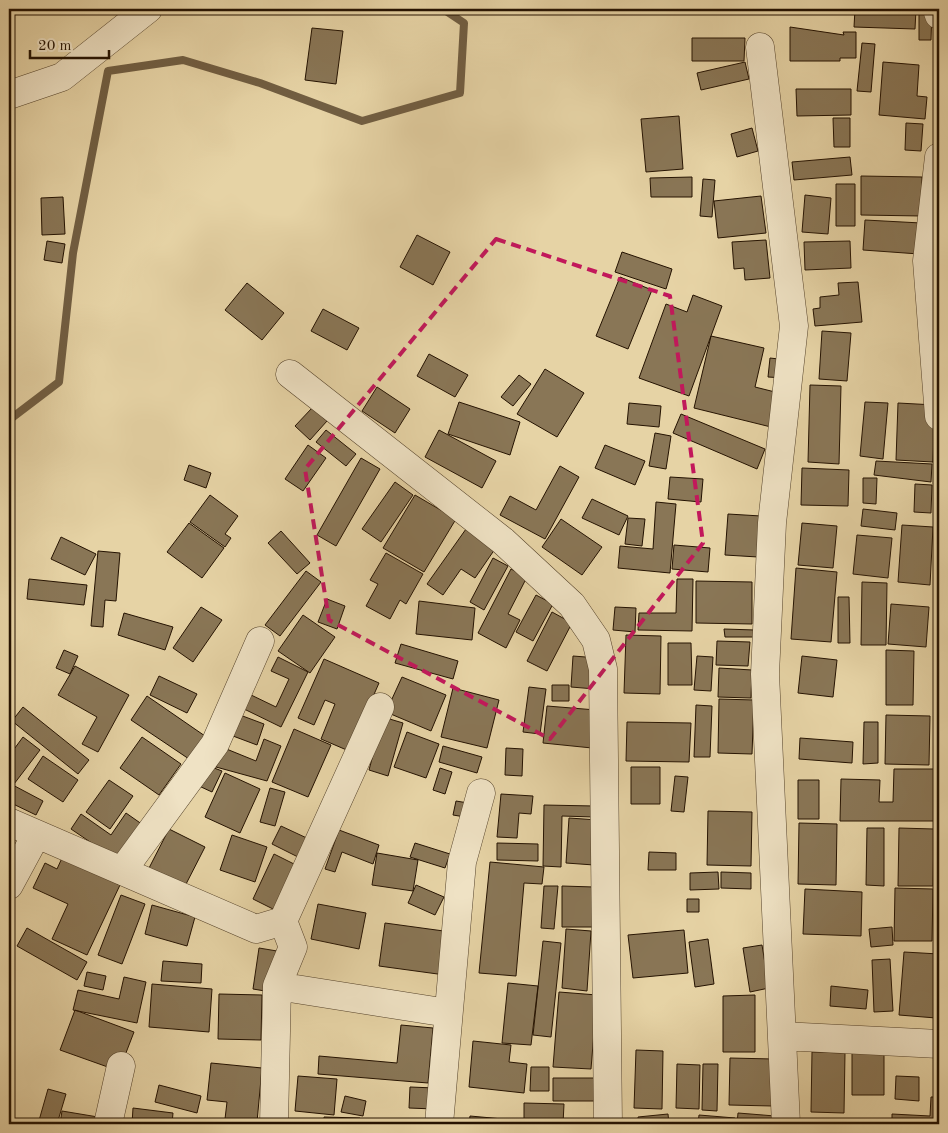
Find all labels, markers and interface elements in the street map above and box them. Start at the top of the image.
scale bar [30,28,109,60]
text: 20 m [38,39,72,54]

